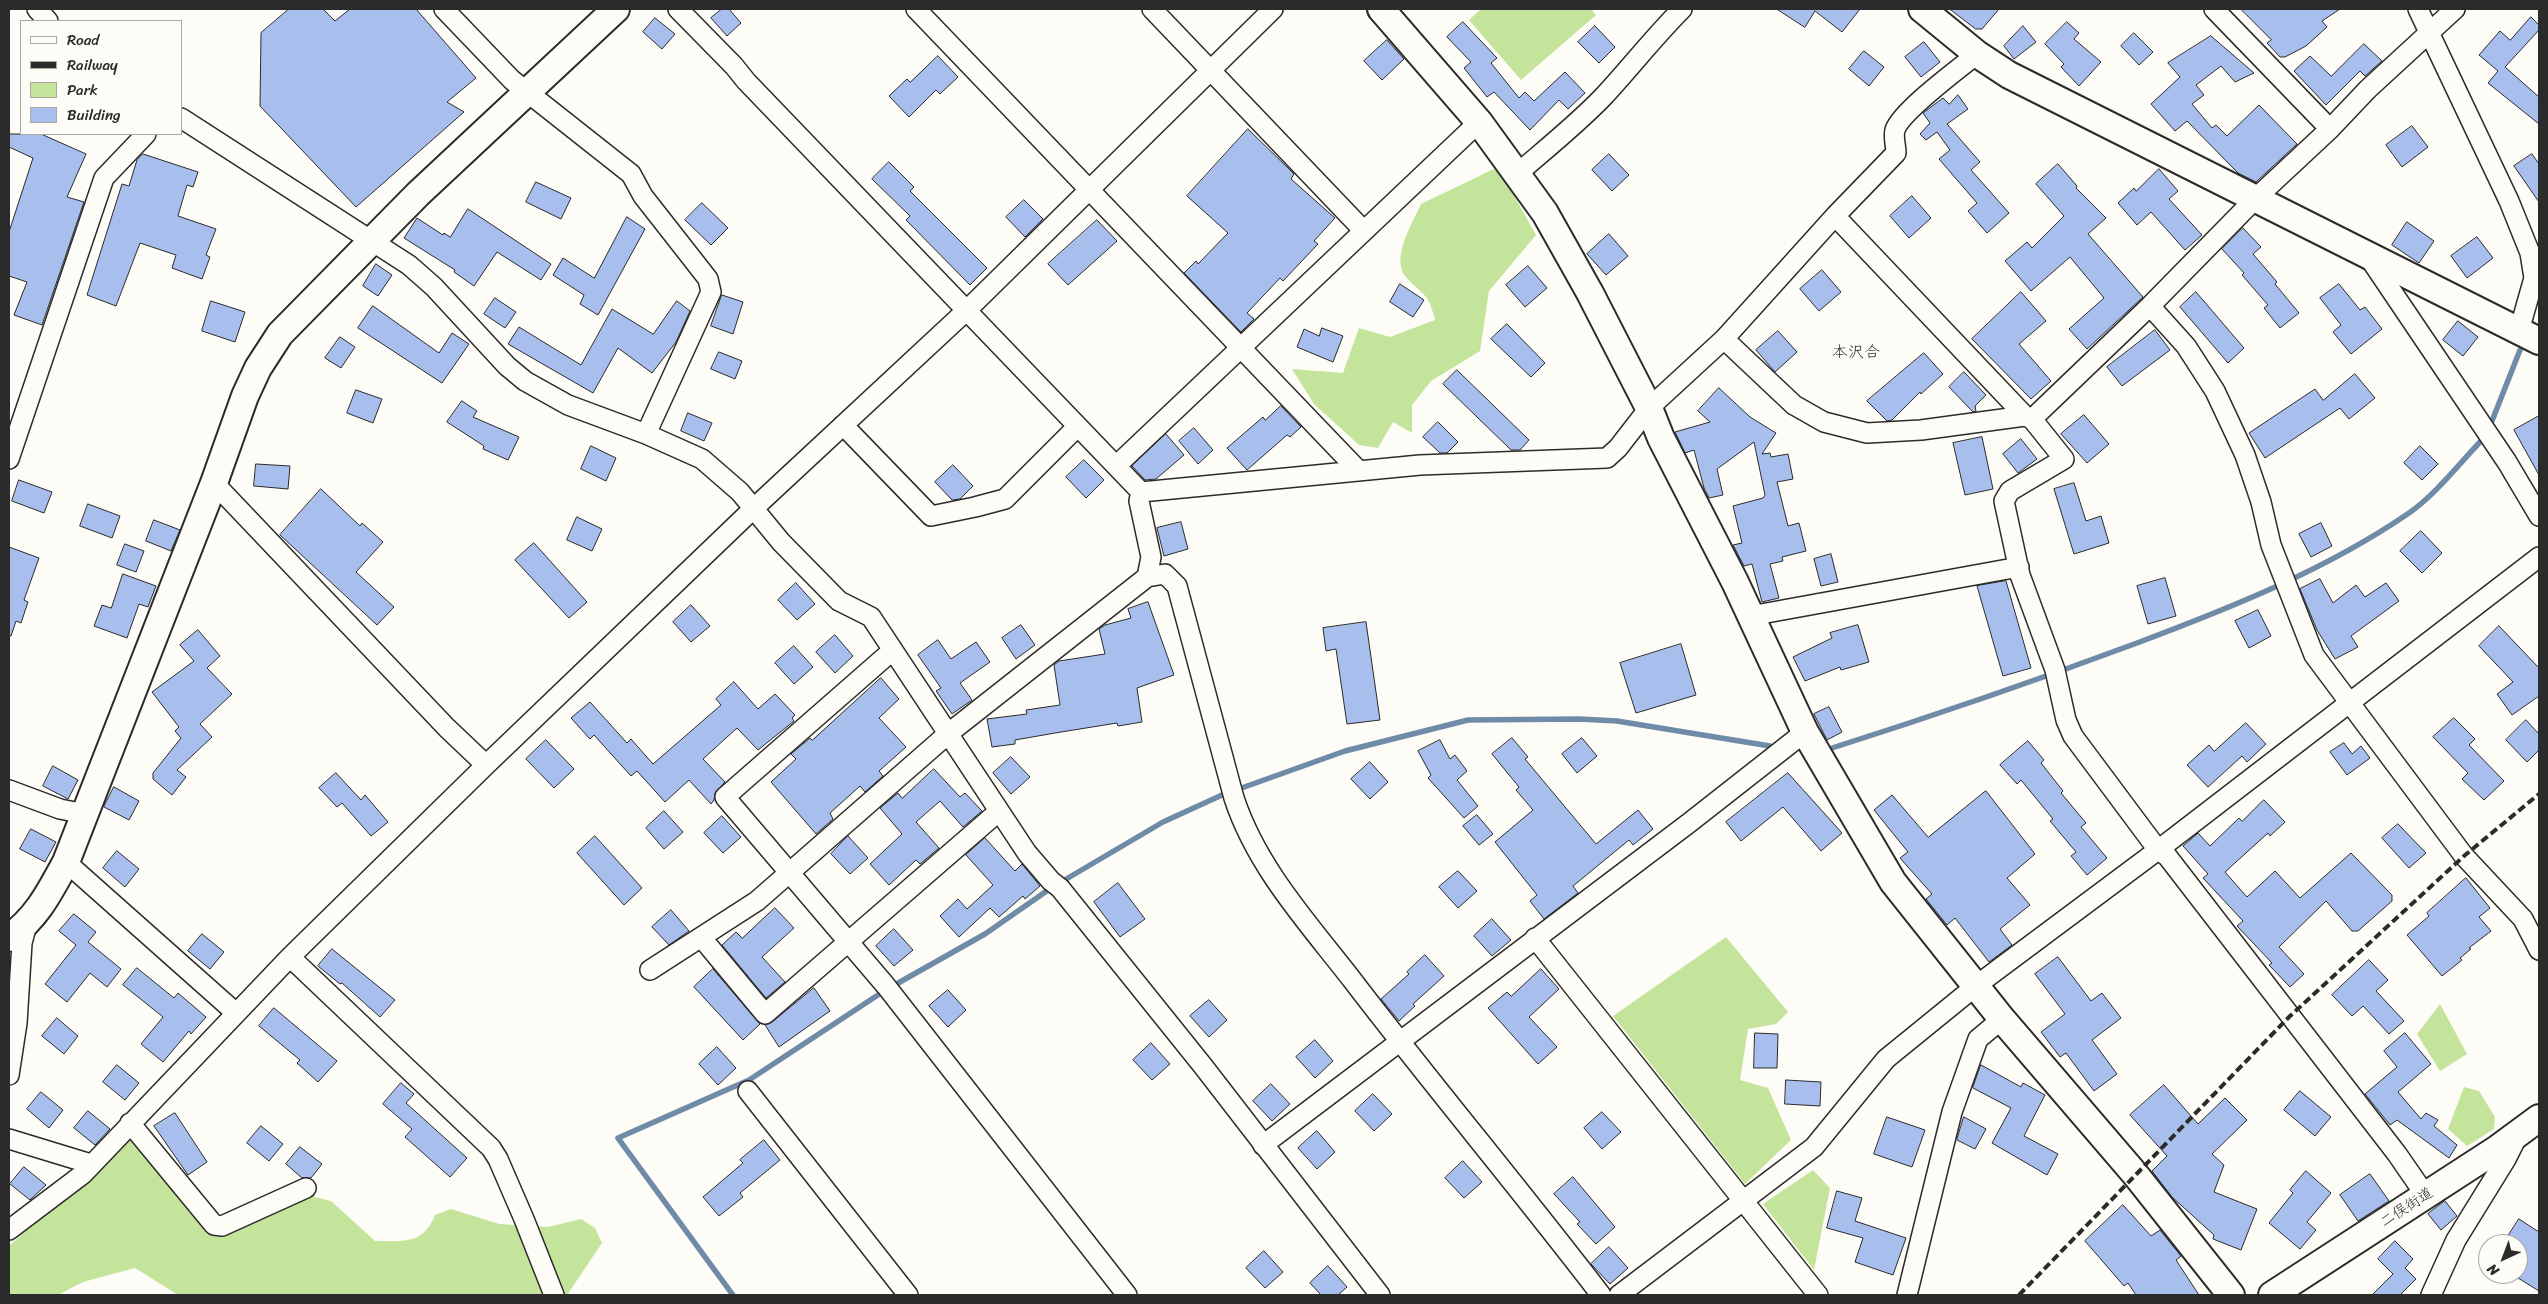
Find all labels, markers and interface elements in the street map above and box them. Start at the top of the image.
legend [20,20,182,135]
text: Road [67,27,99,53]
text: Railway [67,52,118,78]
text: Park [67,77,98,103]
text: Building [67,102,121,128]
district label: 本沢合 [1832,343,1880,363]
street label: 二俣街道 [2377,1184,2437,1232]
north arrow [2478,1234,2528,1284]
text: N [2481,1257,2505,1282]

